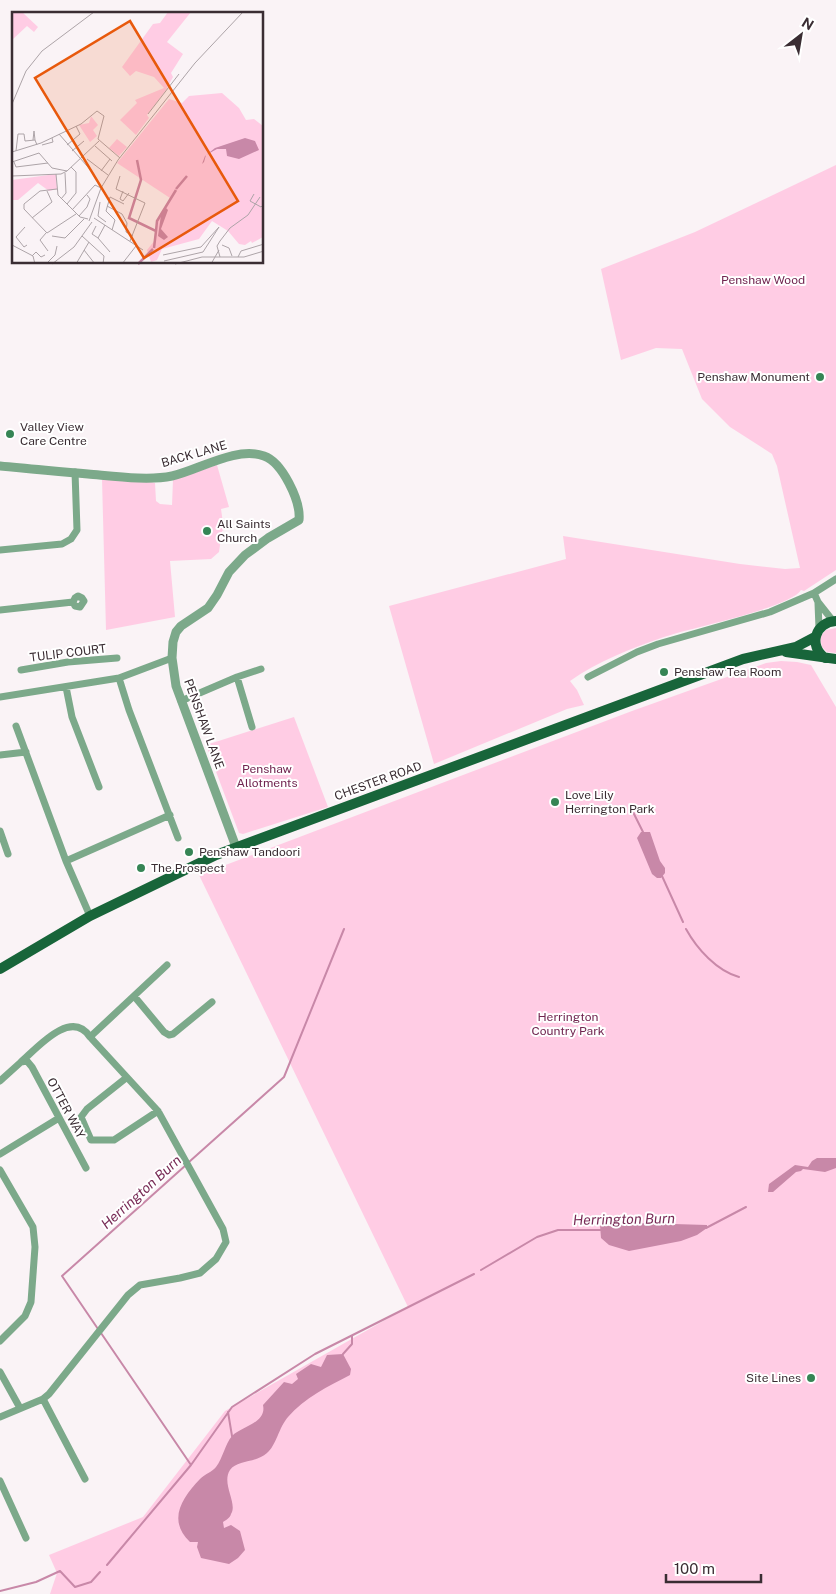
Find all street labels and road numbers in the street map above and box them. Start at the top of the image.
street label: BACK LANE [160,438,228,470]
street label: TULIP COURT [29,641,107,665]
street label: PENSHAW LANE [181,677,227,771]
street label: CHESTER ROAD [333,759,423,803]
street label: OTTER WAY [44,1075,88,1141]

